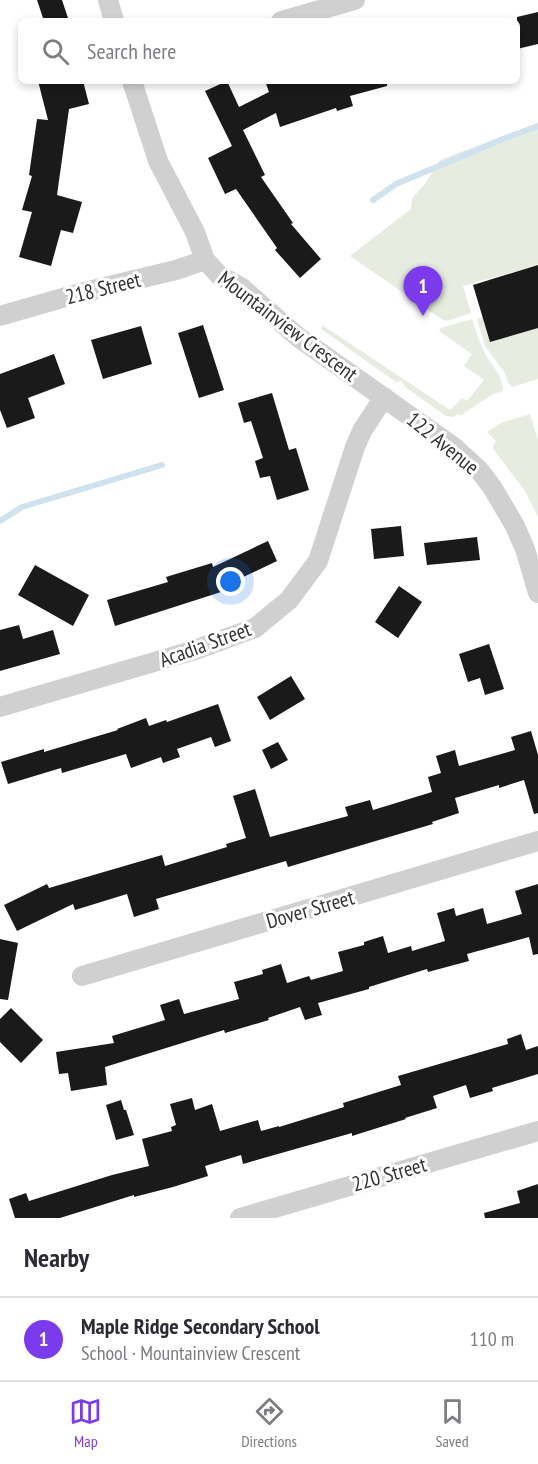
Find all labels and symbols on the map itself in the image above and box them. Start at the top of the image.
street label: Mountainview Crescent [213,265,363,387]
street label: 218 Street [63,266,143,310]
pin: 1 [404,266,442,316]
street label: 122 Avenue [401,406,485,480]
your location [216,567,245,596]
street label: Acadia Street [155,615,255,673]
street label: Dover Street [263,884,357,934]
street label: 220 Street [349,1150,430,1197]

